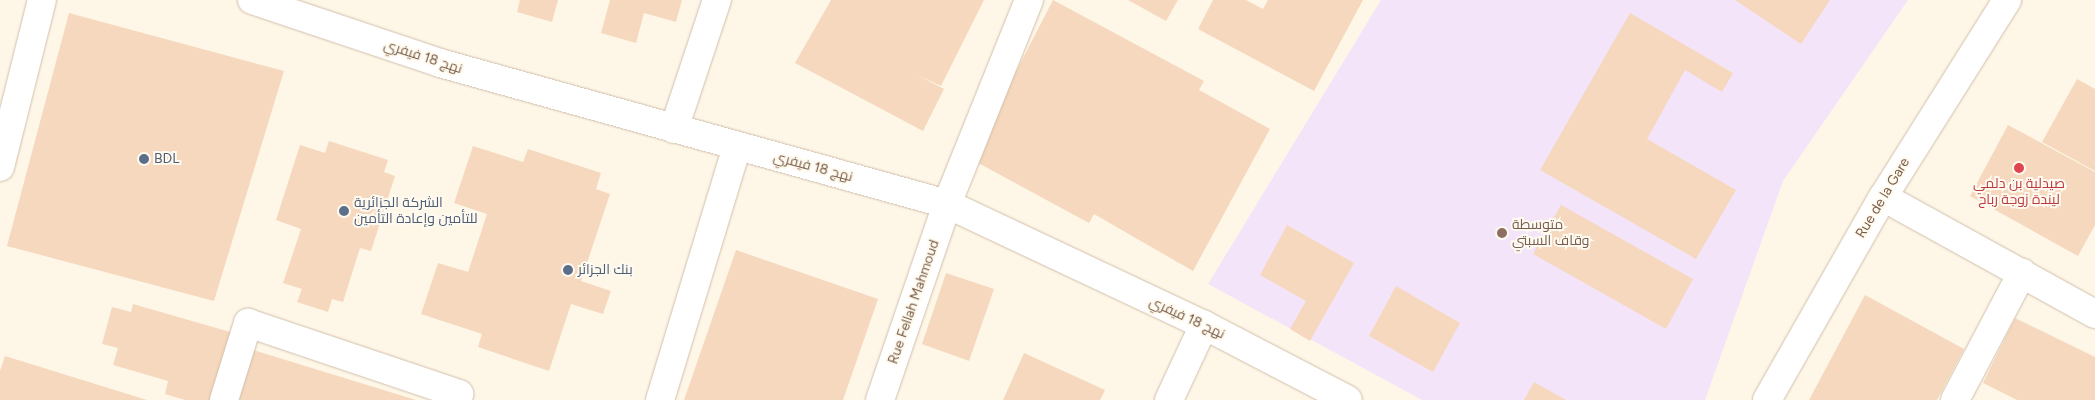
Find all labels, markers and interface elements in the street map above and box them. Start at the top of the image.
street label: نهج 18 فيفري [382,36,464,78]
street label: نهج 18 فيفري [772,148,854,186]
place label: BDL [154,151,179,167]
marker: BDL [138,153,150,165]
street label: Rue de la Gare [1852,155,1914,241]
marker: صيدلية بن دلمي ليندة زوجة رباح [2013,162,2025,174]
place label: صيدلية بن دلمي ليندة زوجة رباح [1973,176,2065,208]
place label: الشركة الجزائرية للتأمين وإعادة التأمين [354,195,478,228]
marker: الشركة الجزائرية للتأمين وإعادة التأمين [338,205,350,217]
place label: متوسطة وقاف السبتي [1512,217,1590,250]
marker: متوسطة وقاف السبتي [1496,227,1508,239]
street label: Rue Fellah Mahmoud [885,238,943,366]
place label: بنك الجزائر [578,262,633,278]
marker: بنك الجزائر [562,264,574,276]
street label: نهج 18 فيفري [1147,293,1227,343]

